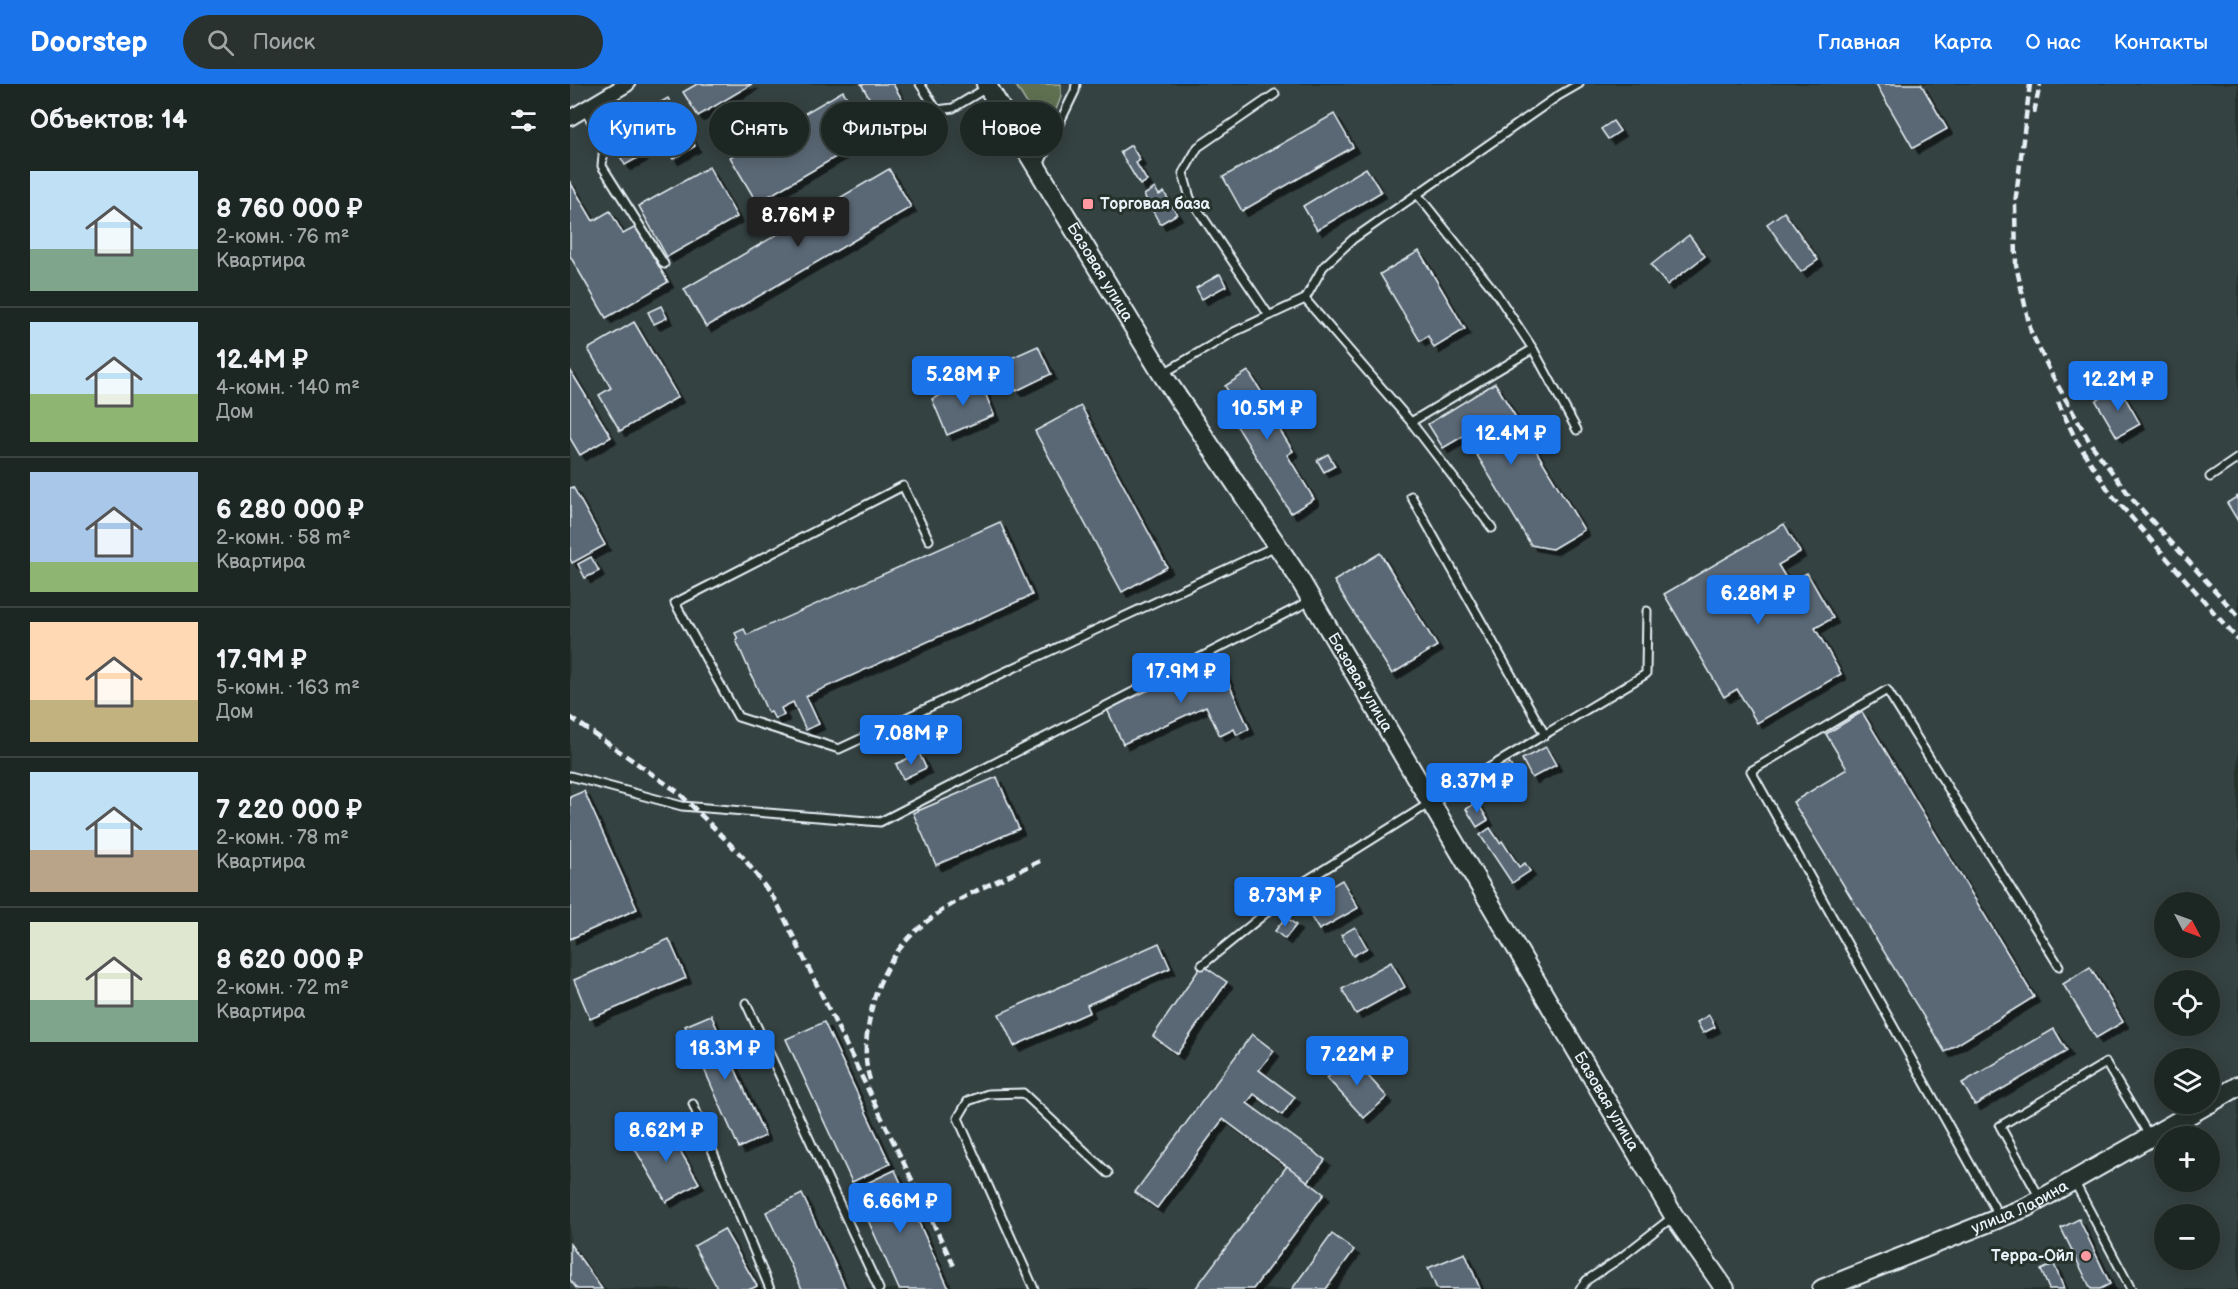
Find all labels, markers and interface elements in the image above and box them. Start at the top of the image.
search box [183,15,603,69]
text: Doorstep [30,26,147,59]
icon: search [204,26,237,59]
text: Поиск [252,29,315,56]
text: Главная [1817,30,1900,55]
text: Карта [1933,30,1992,55]
text: О нас [2025,30,2081,55]
text: Контакты [2114,30,2208,55]
chip: Купить [588,102,697,156]
chip: Снять [709,102,809,156]
chip: Фильтры [821,102,948,156]
chip: Новое [960,102,1063,156]
icon: filters [507,104,540,137]
text: Объектов: 14 [30,105,187,136]
text: 8 760 000 ₽ [216,194,363,225]
icon: home [78,195,150,267]
place label: Торговая база [1100,195,1210,214]
pin: 8.76M ₽ [743,197,853,248]
marker: Торговая база [1081,197,1095,211]
text: 8.76M ₽ [761,204,835,228]
street label: Базовая улица [1063,219,1138,325]
text: 2-комн. · 76 m² [216,225,349,249]
text: Квартира [216,249,306,273]
text: 12.4M ₽ [216,345,308,376]
icon: home [78,346,150,418]
pin: 5.28M ₽ [908,356,1018,407]
pin: 12.2M ₽ [2063,361,2173,412]
text: 5.28M ₽ [926,363,1000,387]
text: 12.2M ₽ [2082,368,2154,392]
text: 4-комн. · 140 m² [216,376,360,400]
pin: 10.5M ₽ [1212,390,1322,441]
text: 10.5M ₽ [1231,397,1303,421]
text: Дом [216,400,254,424]
pin: 12.4M ₽ [1456,415,1566,466]
text: 12.4M ₽ [1476,422,1546,446]
text: 6 280 000 ₽ [216,495,364,526]
icon: home [78,496,150,568]
text: 2-комн. · 58 m² [216,526,351,550]
text: Квартира [216,550,306,574]
pin: 6.28M ₽ [1703,575,1813,626]
text: 6.28M ₽ [1721,582,1795,606]
street label: Базовая улица [1324,629,1397,736]
text: 17.9M ₽ [216,645,307,676]
icon: home [78,646,150,718]
pin: 17.9M ₽ [1126,653,1236,704]
text: 17.9M ₽ [1146,660,1216,684]
text: 5-комн. · 163 m² [216,676,360,700]
text: Дом [216,700,254,724]
pin: 7.08M ₽ [856,715,966,766]
text: 7.08M ₽ [874,722,948,746]
pin: 8.37M ₽ [1422,763,1532,814]
text: 8.37M ₽ [1440,770,1514,794]
text: 7 220 000 ₽ [216,795,362,826]
icon: home [78,796,150,868]
text: 2-комн. · 78 m² [216,826,349,850]
text: Квартира [216,850,306,874]
pin: 8.73M ₽ [1230,877,1340,928]
text: 8.73M ₽ [1248,884,1322,908]
north arrow [2154,892,2220,958]
map controls [2154,892,2220,1270]
text: 8 620 000 ₽ [216,945,363,976]
icon: home [78,946,150,1018]
button: locate [2154,970,2220,1036]
text: 2-комн. · 72 m² [216,976,349,1000]
text: Квартира [216,1000,306,1024]
pin: 18.3M ₽ [670,1030,780,1081]
pin: 7.22M ₽ [1302,1036,1412,1087]
text: 18.3M ₽ [690,1037,760,1061]
text: 7.22M ₽ [1320,1043,1394,1067]
street label: Базовая улица [1570,1048,1643,1155]
button: layers [2154,1048,2220,1114]
pin: 8.62M ₽ [611,1112,721,1163]
text: 8.62M ₽ [629,1119,703,1143]
button: + [2154,1126,2220,1192]
street label: улица Ларина [1969,1176,2072,1238]
pin: 6.66M ₽ [845,1183,955,1234]
text: 6.66M ₽ [862,1190,938,1214]
button: − [2154,1204,2220,1270]
place label: Терра-Ойл [1991,1247,2074,1266]
marker: Терра-Ойл [2079,1249,2093,1263]

